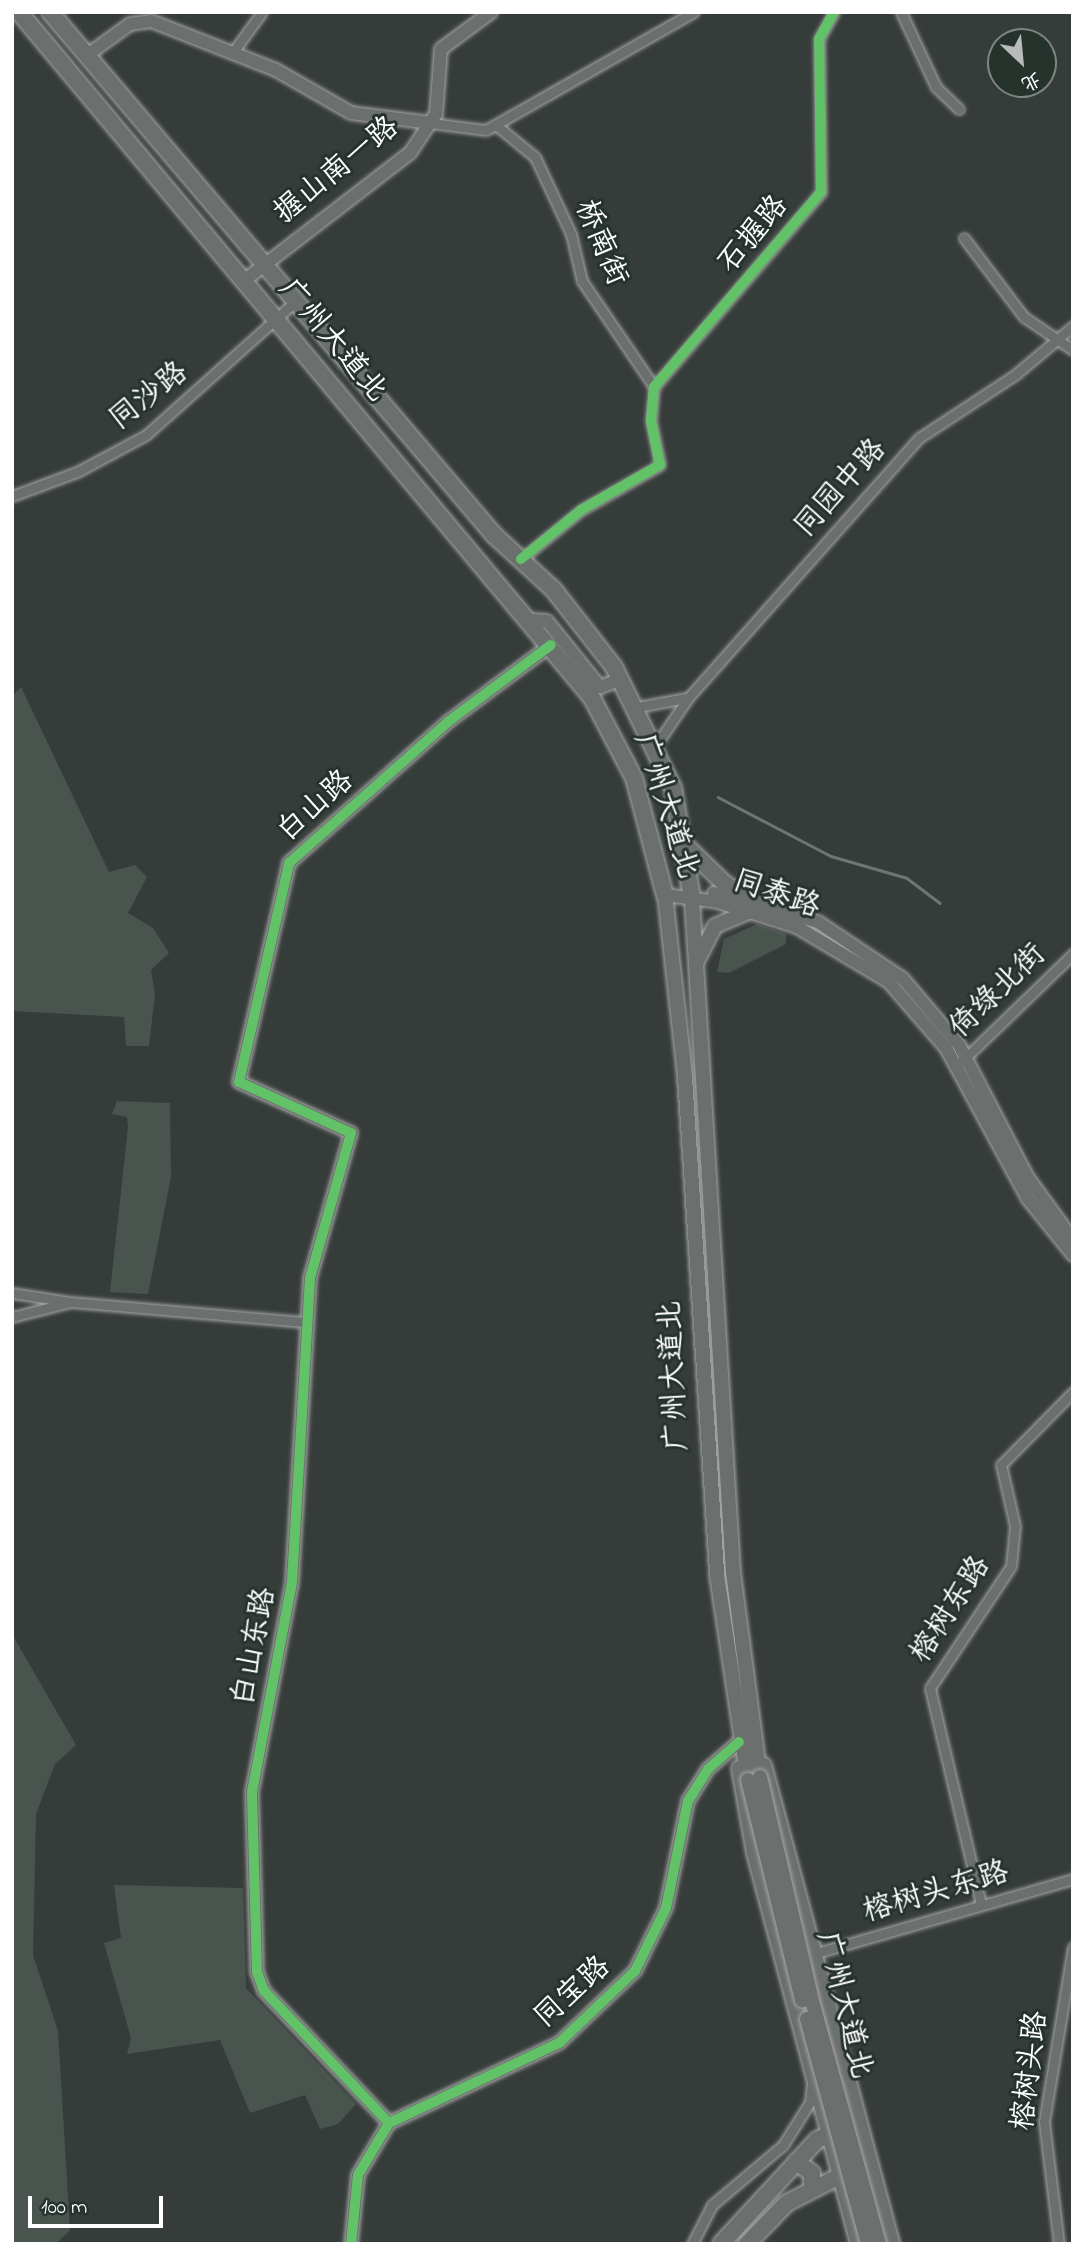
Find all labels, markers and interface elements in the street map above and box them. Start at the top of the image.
north arrow [987,28,1057,98]
text: 北 [1016,64,1045,97]
street label: 握山南一路 [267,110,407,232]
street label: 石握路 [711,189,797,281]
street label: 桥南街 [566,195,634,291]
street label: 广州大道北 [270,272,394,410]
street label: 同沙路 [102,355,196,439]
street label: 同园中路 [787,432,895,546]
street label: 广州大道北 [625,729,705,883]
street label: 白山路 [271,764,361,850]
street label: 同泰路 [728,863,824,927]
street label: 倚绿北街 [942,937,1054,1047]
street label: 广州大道北 [653,1300,697,1452]
street label: 榕树东路 [903,1550,999,1670]
street label: 白山东路 [226,1585,284,1709]
street label: 榕树头东路 [859,1855,1013,1931]
street label: 广州大道北 [807,1928,879,2082]
street label: 同宝路 [528,1950,618,2036]
street label: 榕树头路 [1006,2009,1056,2133]
scale bar [32,2182,166,2226]
text: 100 m [41,2193,87,2223]

